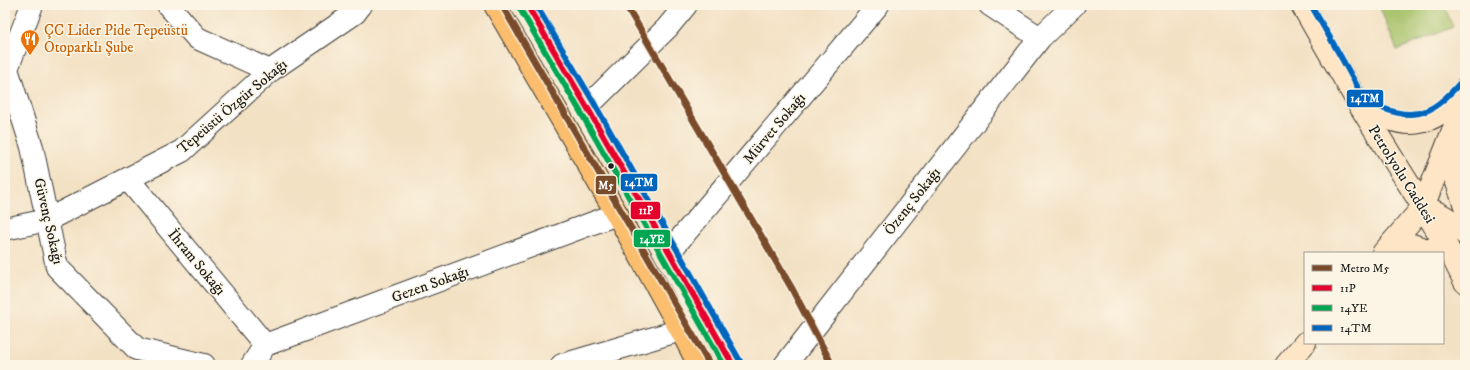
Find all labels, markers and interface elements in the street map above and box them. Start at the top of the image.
place label: ÇC Lider Pide Tepeüstü Otoparklı Şube [44,21,188,57]
restaurant icon: ÇC Lider Pide Tepeüstü Otoparklı Şube [19,28,41,56]
street label: Tepeüstü Özgür Sokağı [173,55,291,158]
street label: Mürvet Sokağı [739,89,810,168]
line badge: 14TM [1346,89,1384,108]
text: 14TM [1351,92,1379,106]
street label: Petrolyolu Caddesi [1364,122,1439,227]
unlabelled marker [606,161,616,171]
street label: Özenç Sokağı [880,163,945,239]
line badge: 14TM [620,173,658,192]
line badge: M5 [595,175,617,195]
street label: Güvenç Sokağı [29,176,68,266]
text: 14TM [625,176,653,190]
text: M5 [598,179,614,193]
line badge: 11P [630,201,661,220]
text: 11P [639,204,654,218]
street label: İhram Sokağı [163,225,230,299]
line badge: 14YE [633,229,671,248]
text: 14YE [639,233,665,247]
legend [1304,252,1444,344]
text: Metro M5 [1340,261,1389,276]
street label: Gezen Sokağı [389,262,471,307]
text: 11P [1340,281,1356,296]
text: 14YE [1340,301,1368,316]
text: 14TM [1340,321,1371,336]

